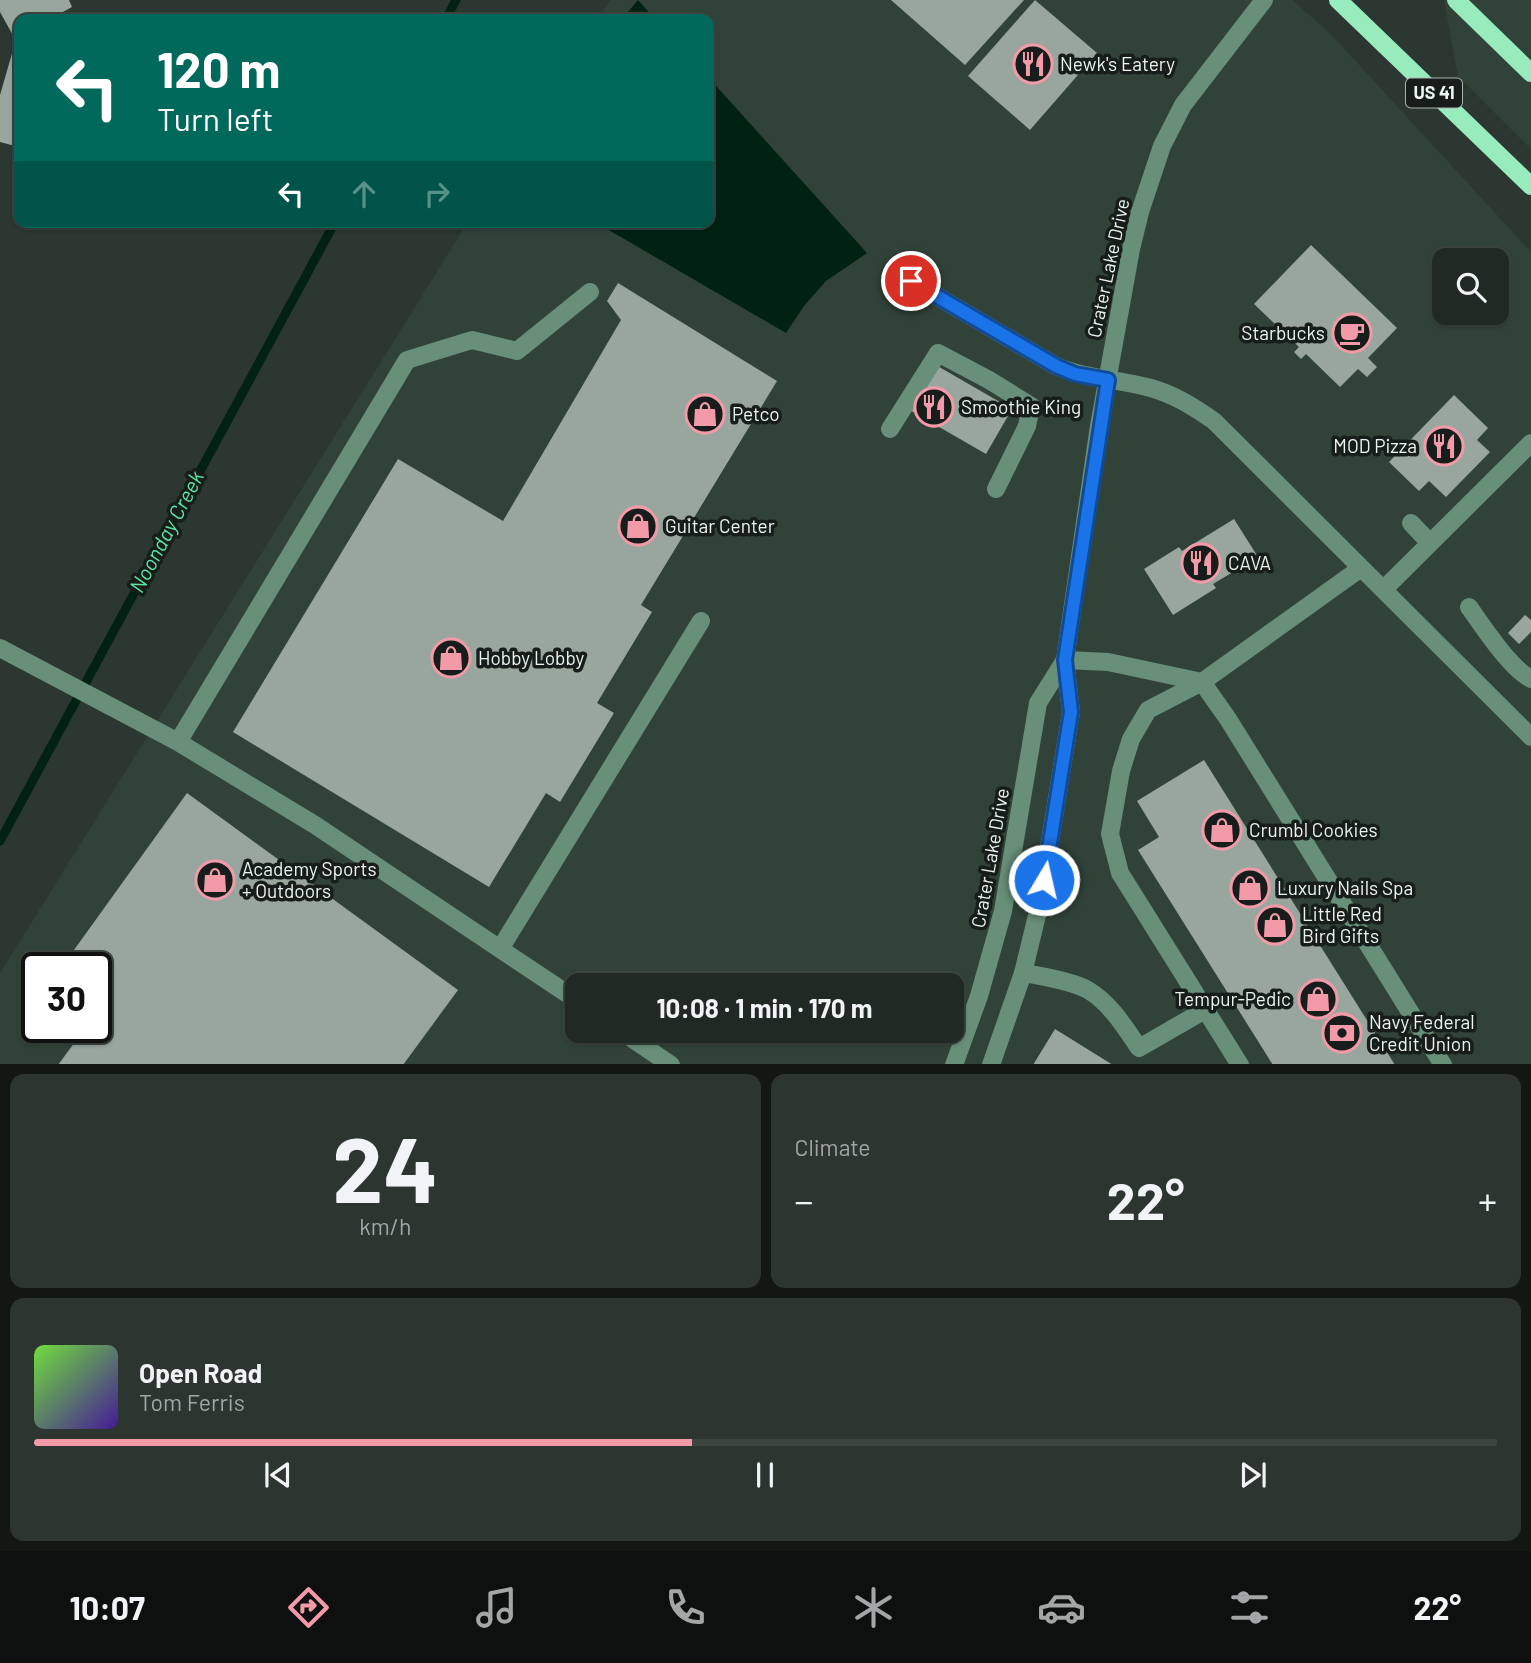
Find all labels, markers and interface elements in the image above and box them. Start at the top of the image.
text: 120 m [157,39,280,98]
icon: left [42,42,133,133]
restaurant icon: Newk's Eatery [1012,43,1054,85]
place label: Newk's Eatery [1060,52,1175,75]
road number: US 41 [1406,78,1462,108]
text: Turn left [157,99,274,137]
icon: left [272,175,310,213]
icon: ahead [345,175,383,213]
icon: right [418,175,456,213]
street label: Crater Lake Drive [1082,196,1133,339]
map controls [1432,248,1509,325]
button: search [1432,248,1509,325]
pin [881,251,941,311]
icon: arrive [892,262,930,300]
cafe icon: Starbucks [1331,312,1373,354]
place label: Starbucks [1241,321,1325,344]
restaurant icon: Smoothie King [913,386,955,428]
shop icon: Petco [684,393,726,435]
place label: Smoothie King [961,395,1081,418]
place label: Petco [732,402,780,425]
restaurant icon: MOD Pizza [1423,425,1465,467]
place label: MOD Pizza [1333,434,1417,457]
water label: Noonday Creek [123,466,209,596]
shop icon: Guitar Center [617,505,659,547]
place label: Guitar Center [665,514,775,537]
restaurant icon: CAVA [1180,542,1222,584]
place label: CAVA [1228,551,1271,574]
shop icon: Hobby Lobby [430,637,472,679]
place label: Hobby Lobby [478,646,585,669]
street label: Crater Lake Drive [966,786,1013,930]
shop icon: Crumbl Cookies [1201,809,1243,851]
place label: Crumbl Cookies [1249,818,1378,841]
position arrow [1007,843,1081,917]
place label: Academy Sports + Outdoors [242,857,377,902]
shop icon: Academy Sports + Outdoors [194,859,236,901]
shop icon: Luxury Nails Spa [1229,867,1271,909]
place label: Luxury Nails Spa [1277,876,1413,899]
place label: Little Red Bird Gifts [1302,902,1382,947]
shop icon: Little Red Bird Gifts [1254,904,1296,946]
speed limit sign: 30 [21,952,112,1043]
shop icon: Tempur-Pedic [1297,978,1339,1020]
place label: Tempur-Pedic [1175,987,1291,1010]
text: 10:08 · 1 min · 170 m [656,992,873,1023]
place label: Navy Federal Credit Union [1369,1010,1475,1055]
bank icon: Navy Federal Credit Union [1321,1012,1363,1054]
text: 24 [332,1112,438,1221]
text: Climate [795,1133,871,1161]
text: 22° [1107,1168,1185,1230]
text: − [795,1177,814,1223]
text: + [1478,1177,1497,1223]
text: km/h [359,1212,411,1240]
text: Open Road [139,1357,262,1388]
text: Tom Ferris [139,1388,245,1416]
icon: previous [259,1456,297,1494]
icon: pause [746,1456,784,1494]
icon: next [1234,1456,1272,1494]
icon: directions [284,1583,333,1632]
icon: music [472,1583,521,1632]
icon: phone [661,1583,710,1632]
icon: climate [849,1583,898,1632]
icon: car [1037,1583,1086,1632]
icon: filters [1225,1583,1274,1632]
text: 10:07 [70,1588,145,1626]
text: 22° [1413,1588,1461,1626]

